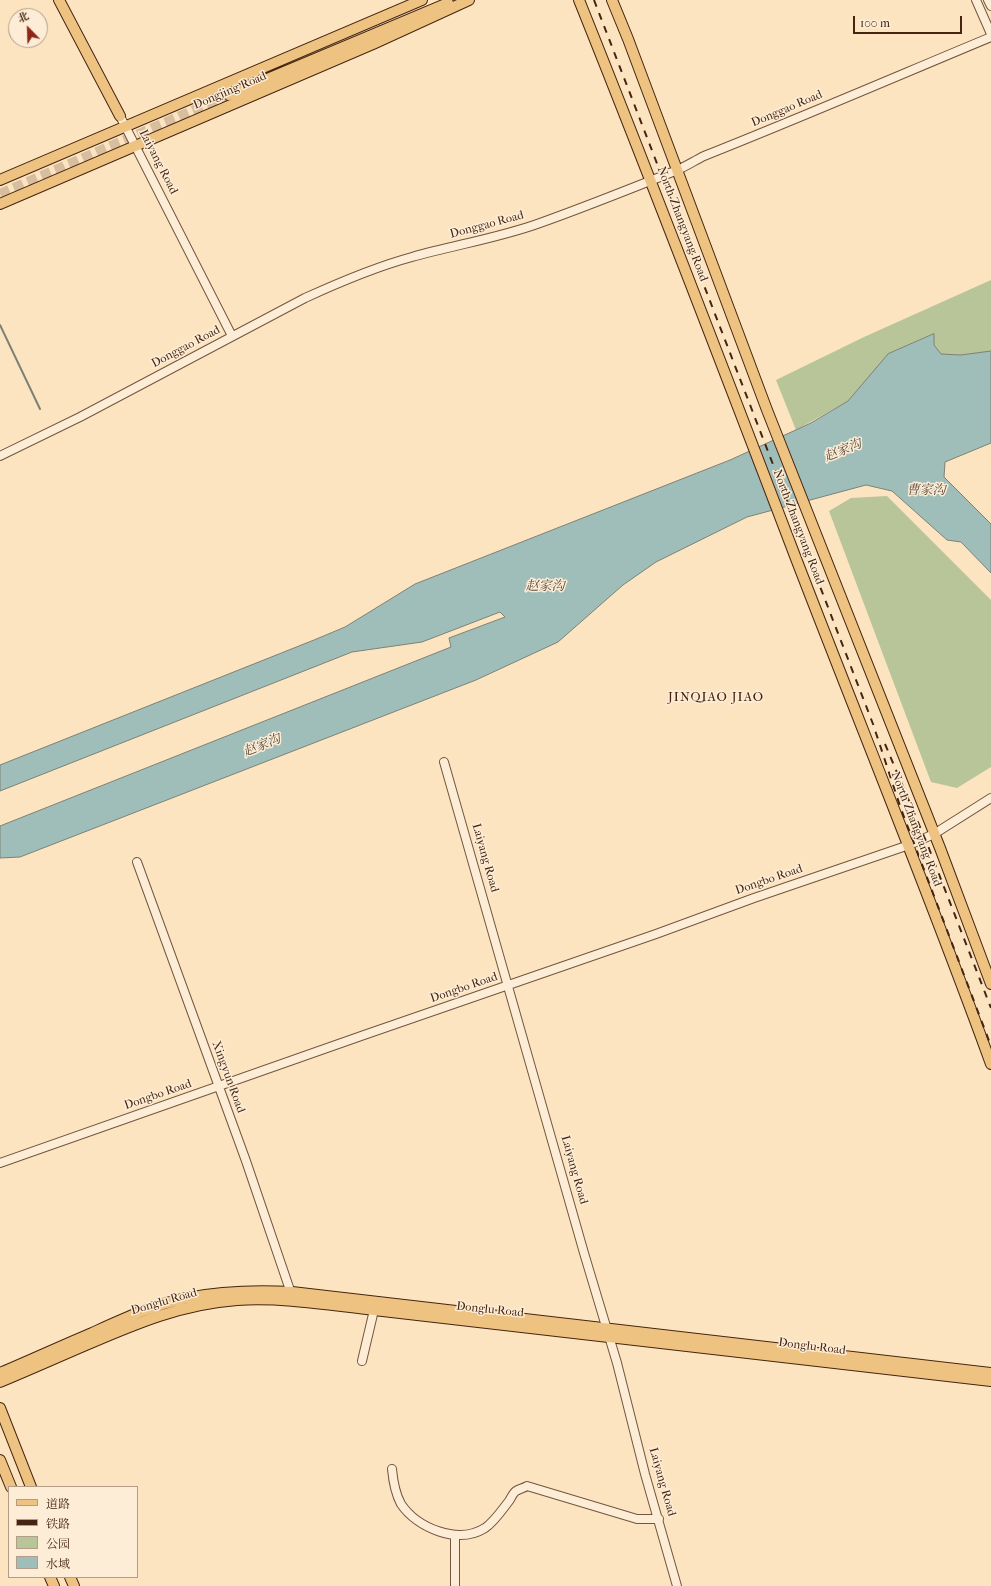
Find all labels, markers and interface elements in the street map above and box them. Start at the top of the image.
north arrow [8,8,48,48]
scale bar [855,8,964,34]
text: 北 [16,9,31,26]
text: 100 m [860,16,890,30]
street label: Dongjing Road [191,69,269,113]
street label: Donggao Road [749,88,825,130]
street label: Laiyang Road [136,127,180,197]
street label: North Zhangyang Road [653,164,711,284]
street label: Donggao Road [448,208,526,242]
street label: Donggao Road [149,323,223,371]
water label: 赵家沟 [822,436,864,466]
street label: North Zhangyang Road [769,467,827,587]
water label: 曹家沟 [907,483,945,499]
water label: 赵家沟 [526,579,564,595]
district label: JINQIAO JIAO [668,690,764,706]
water label: 赵家沟 [241,731,283,761]
street label: North Zhangyang Road [887,769,945,889]
street label: Laiyang Road [468,822,502,894]
street label: Dongbo Road [733,862,805,898]
street label: Dongbo Road [428,970,500,1006]
street label: Xingyun Road [208,1039,248,1115]
street label: Dongbo Road [122,1077,194,1113]
street label: Laiyang Road [557,1134,591,1206]
street label: Donglu Road [129,1286,199,1318]
street label: Donglu Road [456,1299,524,1321]
street label: Donglu Road [777,1336,847,1358]
street label: Laiyang Road [645,1446,679,1518]
legend [8,1486,138,1578]
text: 道路 [46,1497,70,1511]
text: 铁路 [46,1517,70,1531]
text: 公园 [46,1537,70,1551]
text: 水域 [46,1557,70,1571]

